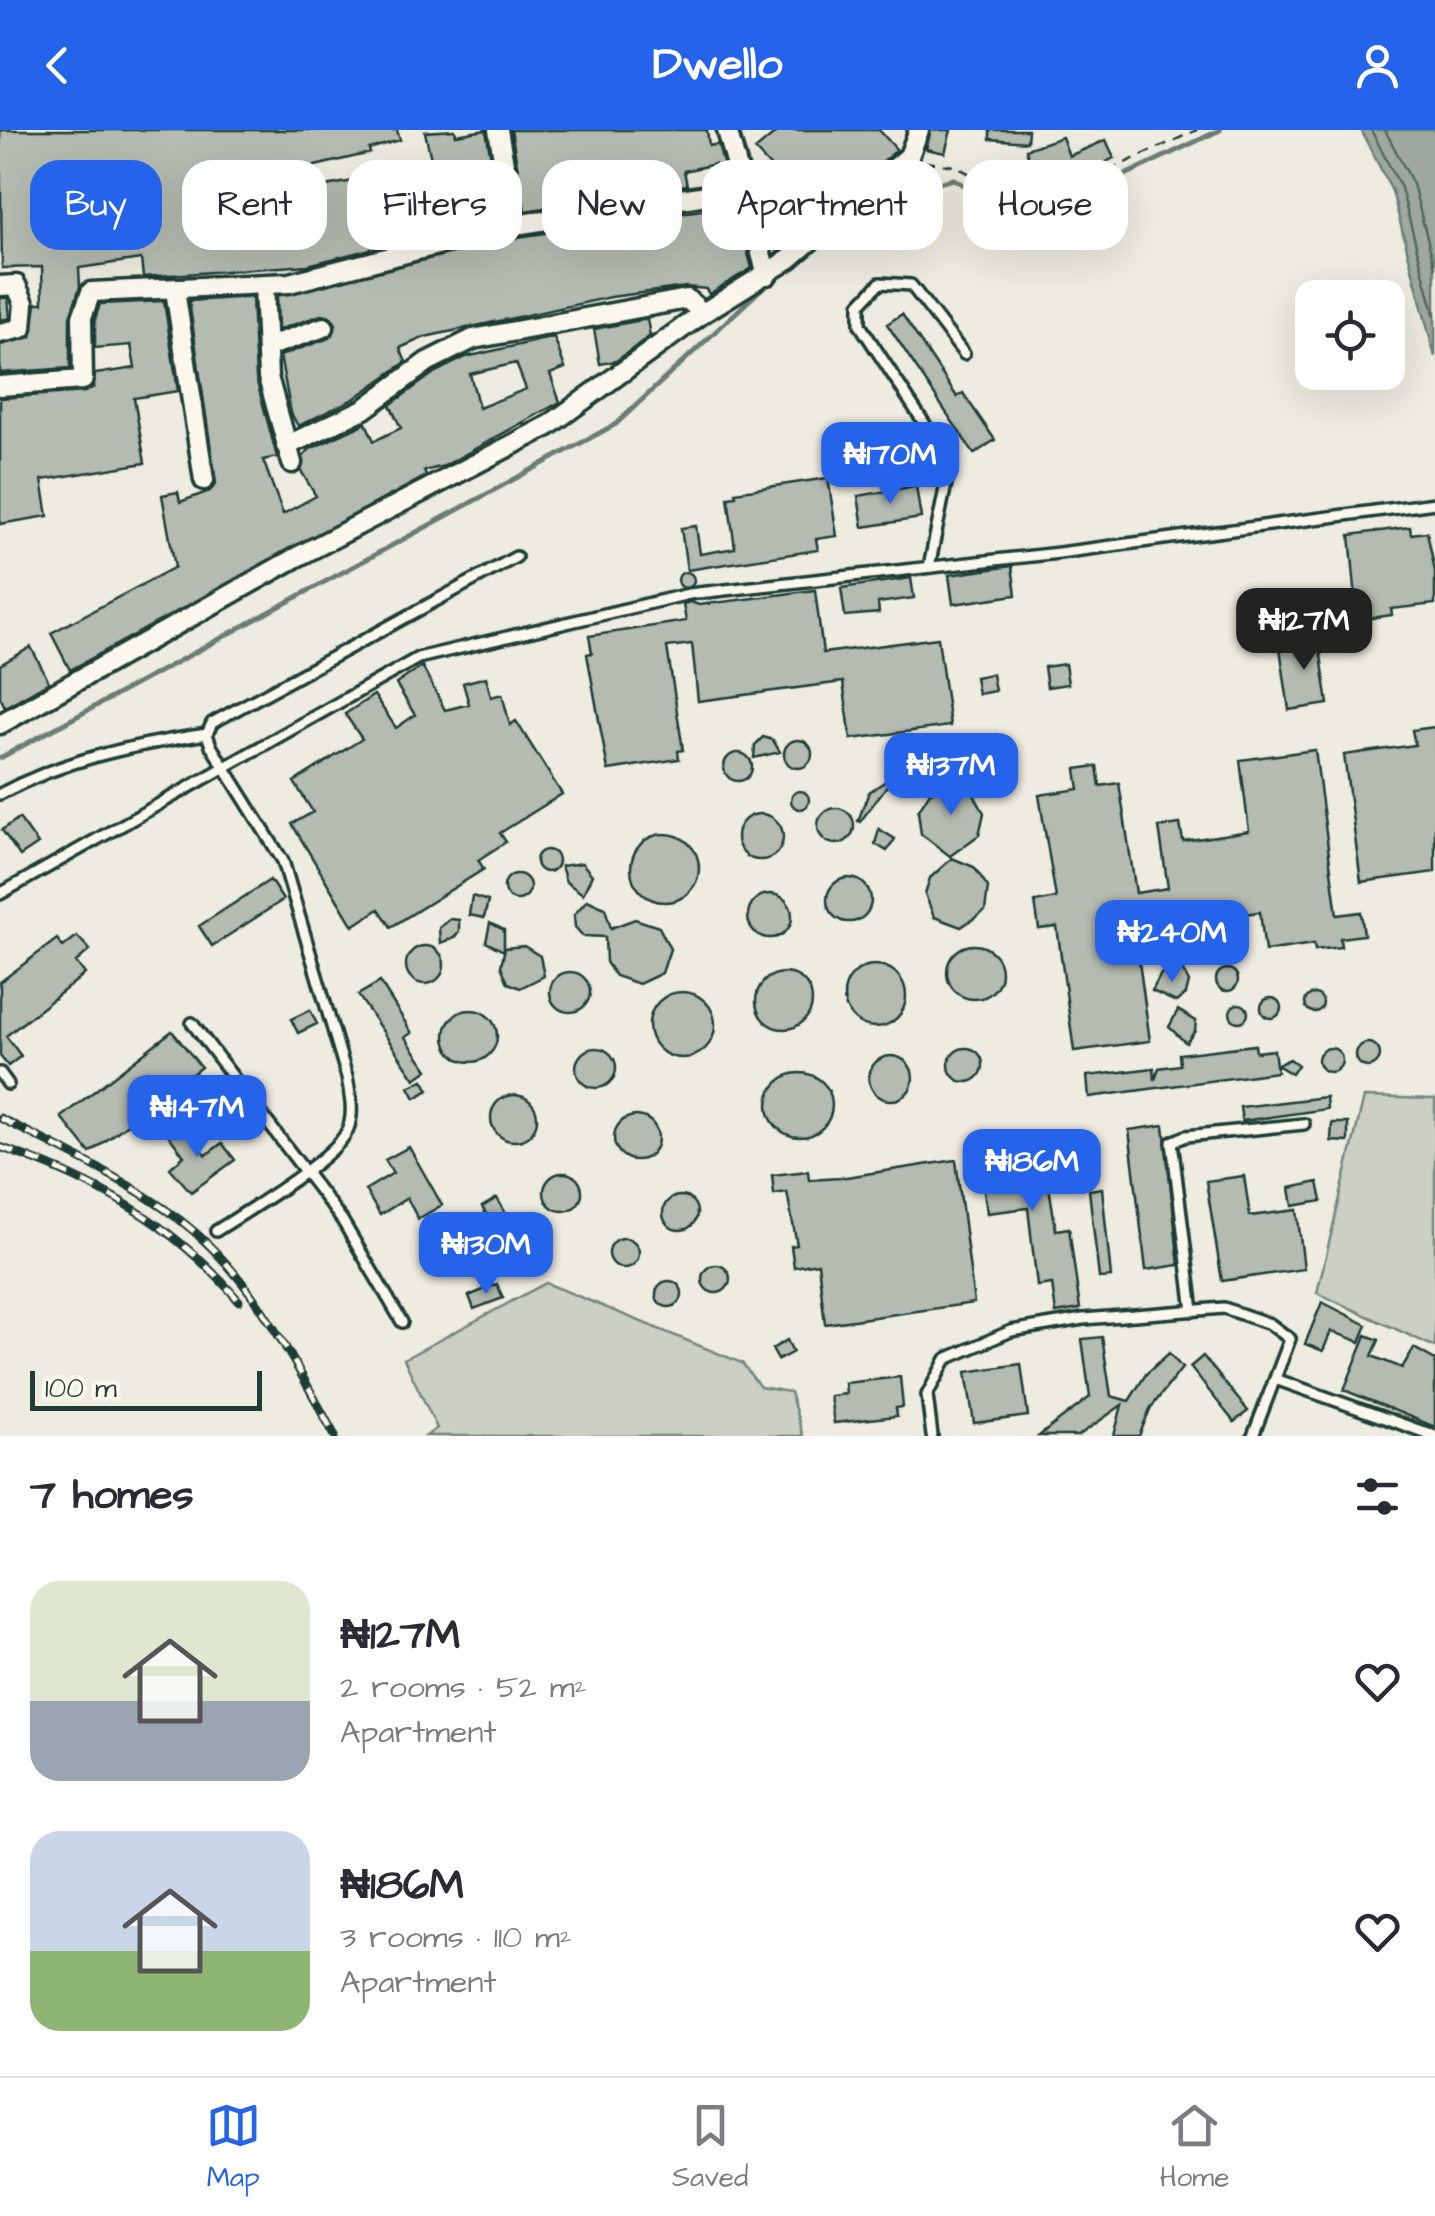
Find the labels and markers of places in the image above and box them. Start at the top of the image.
pin: ₦170M [820,422,960,507]
pin: ₦127M [1234,588,1374,673]
pin: ₦137M [881,733,1021,818]
pin: ₦240M [1102,900,1242,985]
pin: ₦147M [127,1075,267,1160]
pin: ₦186M [962,1129,1102,1214]
pin: ₦130M [416,1212,556,1297]

